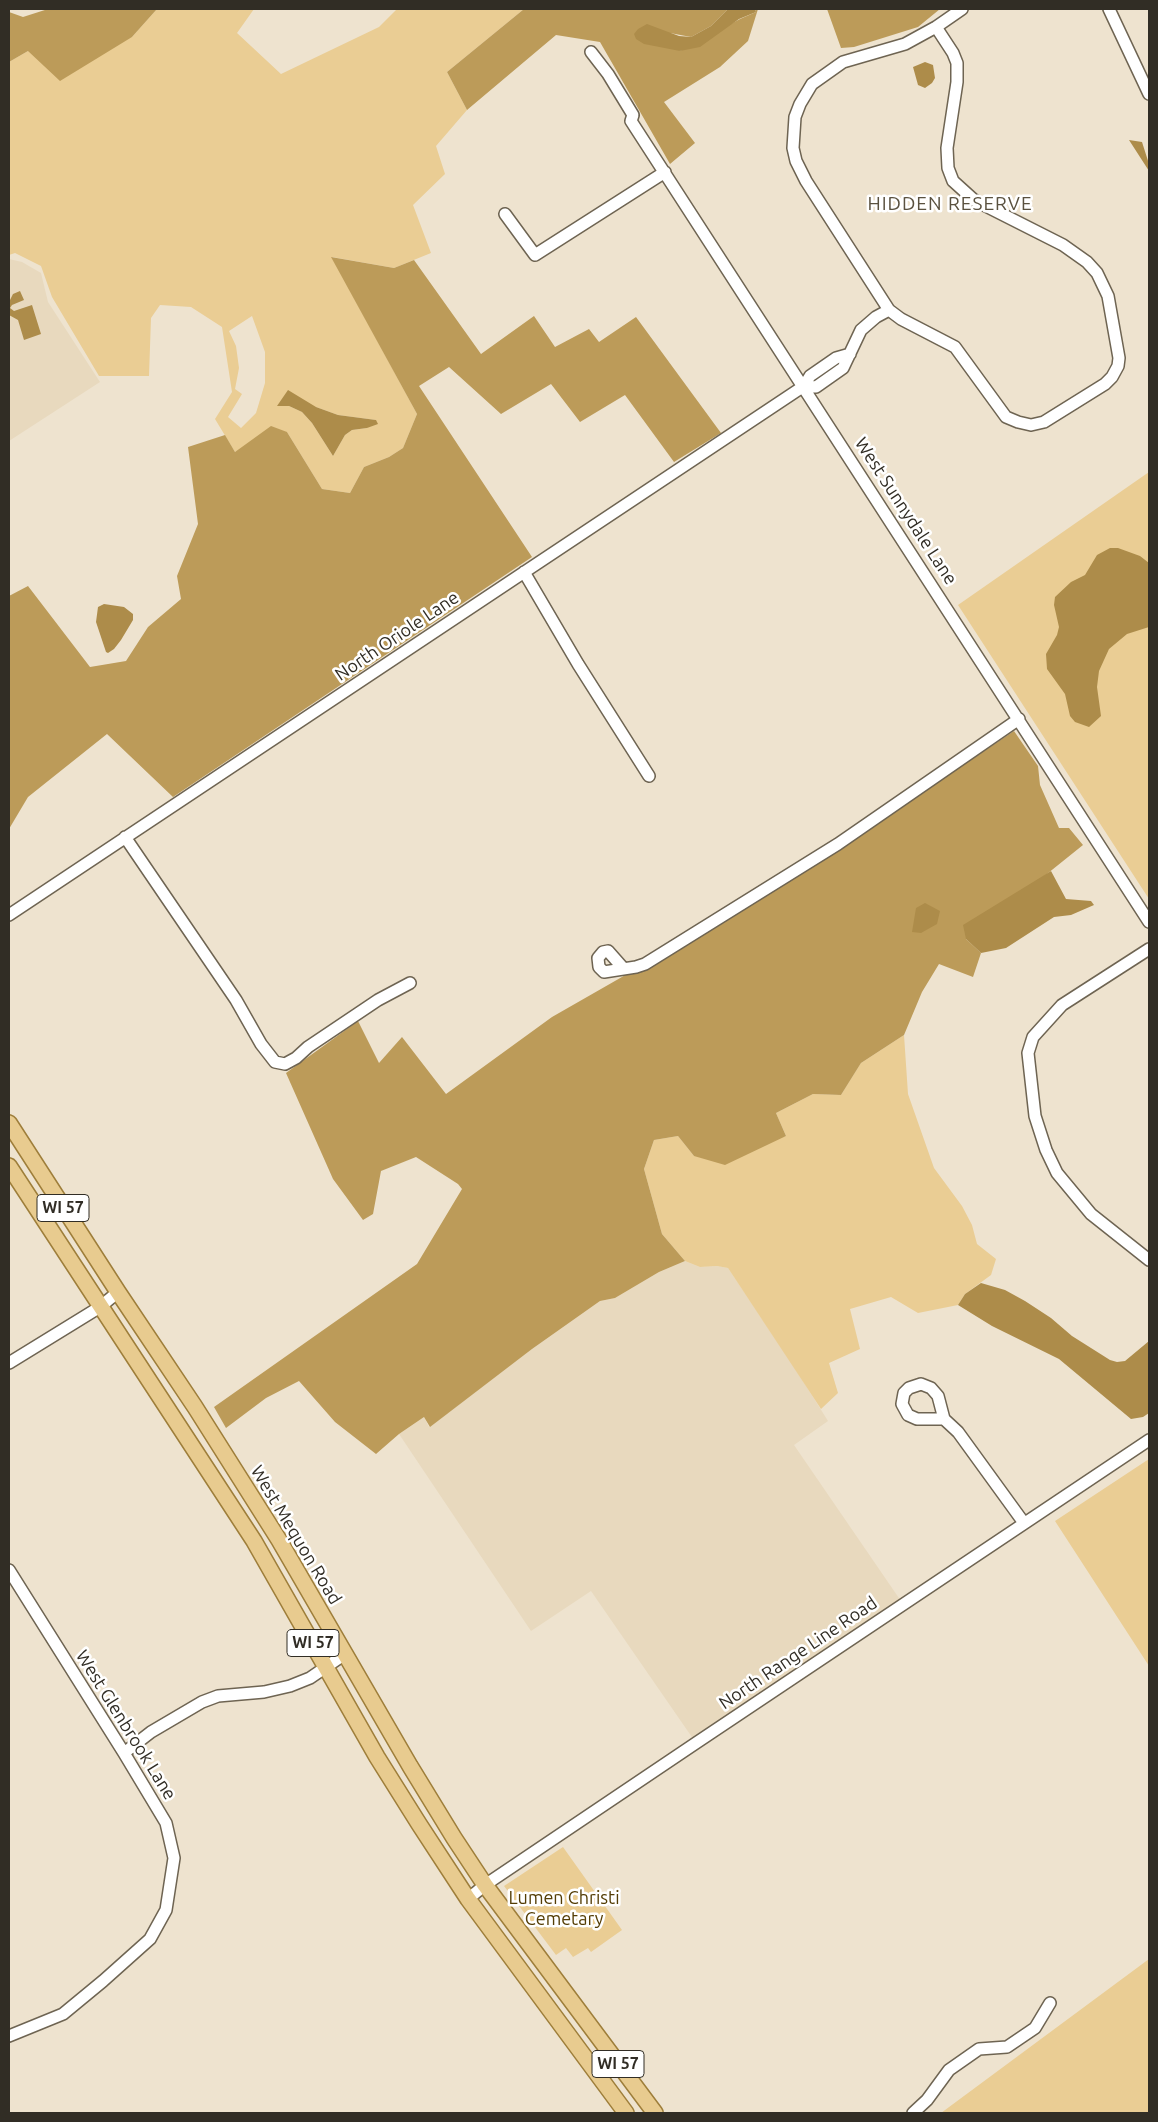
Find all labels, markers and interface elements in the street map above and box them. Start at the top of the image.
district label: HIDDEN RESERVE [866,193,1034,215]
street label: West Sunnydale Lane [850,433,962,589]
street label: North Oriole Lane [331,587,463,685]
road number: WI 57 [37,1194,89,1222]
street label: West Mequon Road [246,1462,346,1608]
street label: North Range Line Road [715,1592,881,1714]
road number: WI 57 [287,1630,339,1656]
street label: West Glenbrook Lane [71,1646,181,1804]
park label: Lumen Christi Cemetary [508,1887,620,1930]
road number: WI 57 [592,2050,644,2078]

